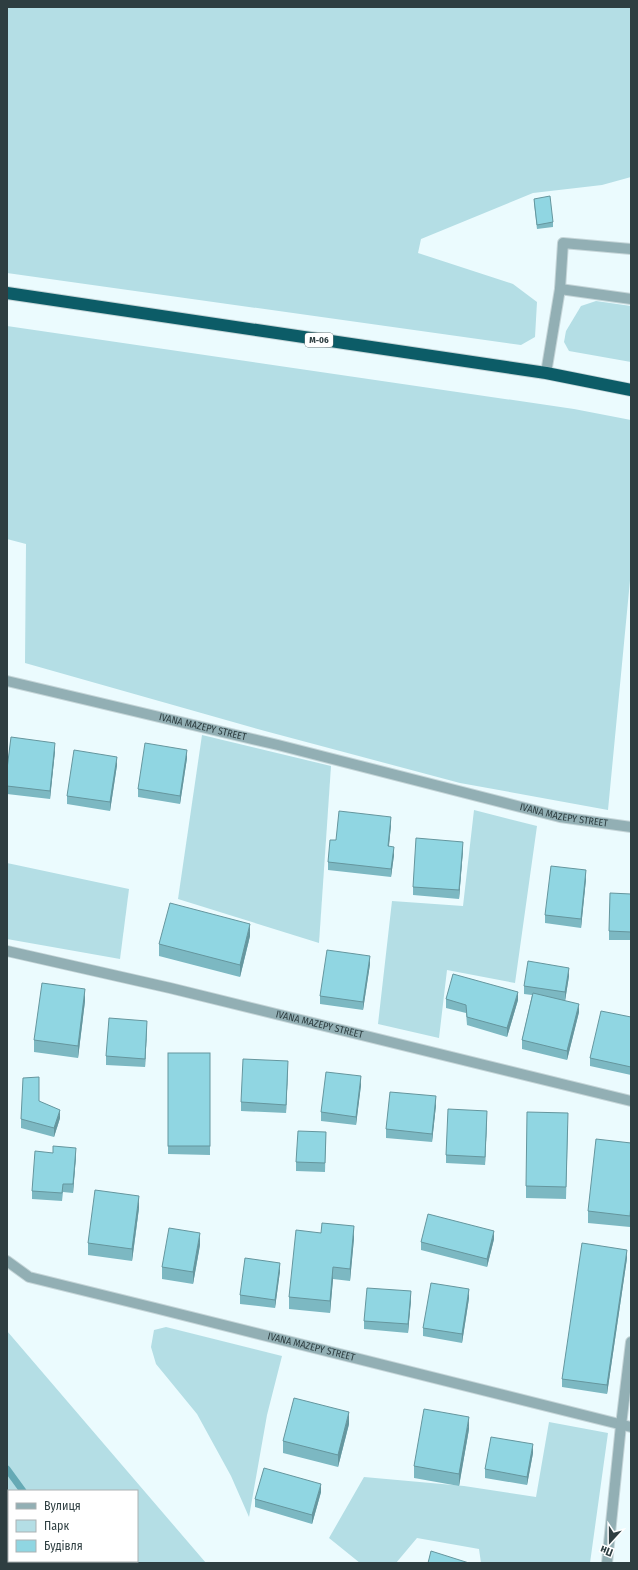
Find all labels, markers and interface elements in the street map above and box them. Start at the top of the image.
road number: М-06 [305,333,333,347]
street label: IVANA MAZEPY STREET [158,711,248,743]
street label: IVANA MAZEPY STREET [519,801,609,830]
street label: IVANA MAZEPY STREET [275,1008,365,1041]
street label: IVANA MAZEPY STREET [266,1330,356,1364]
legend [8,1490,138,1562]
text: Вулиця [44,1499,81,1513]
text: Парк [44,1519,70,1533]
north arrow [590,1522,630,1562]
text: Будівля [44,1539,83,1553]
text: Пн [598,1543,615,1559]

